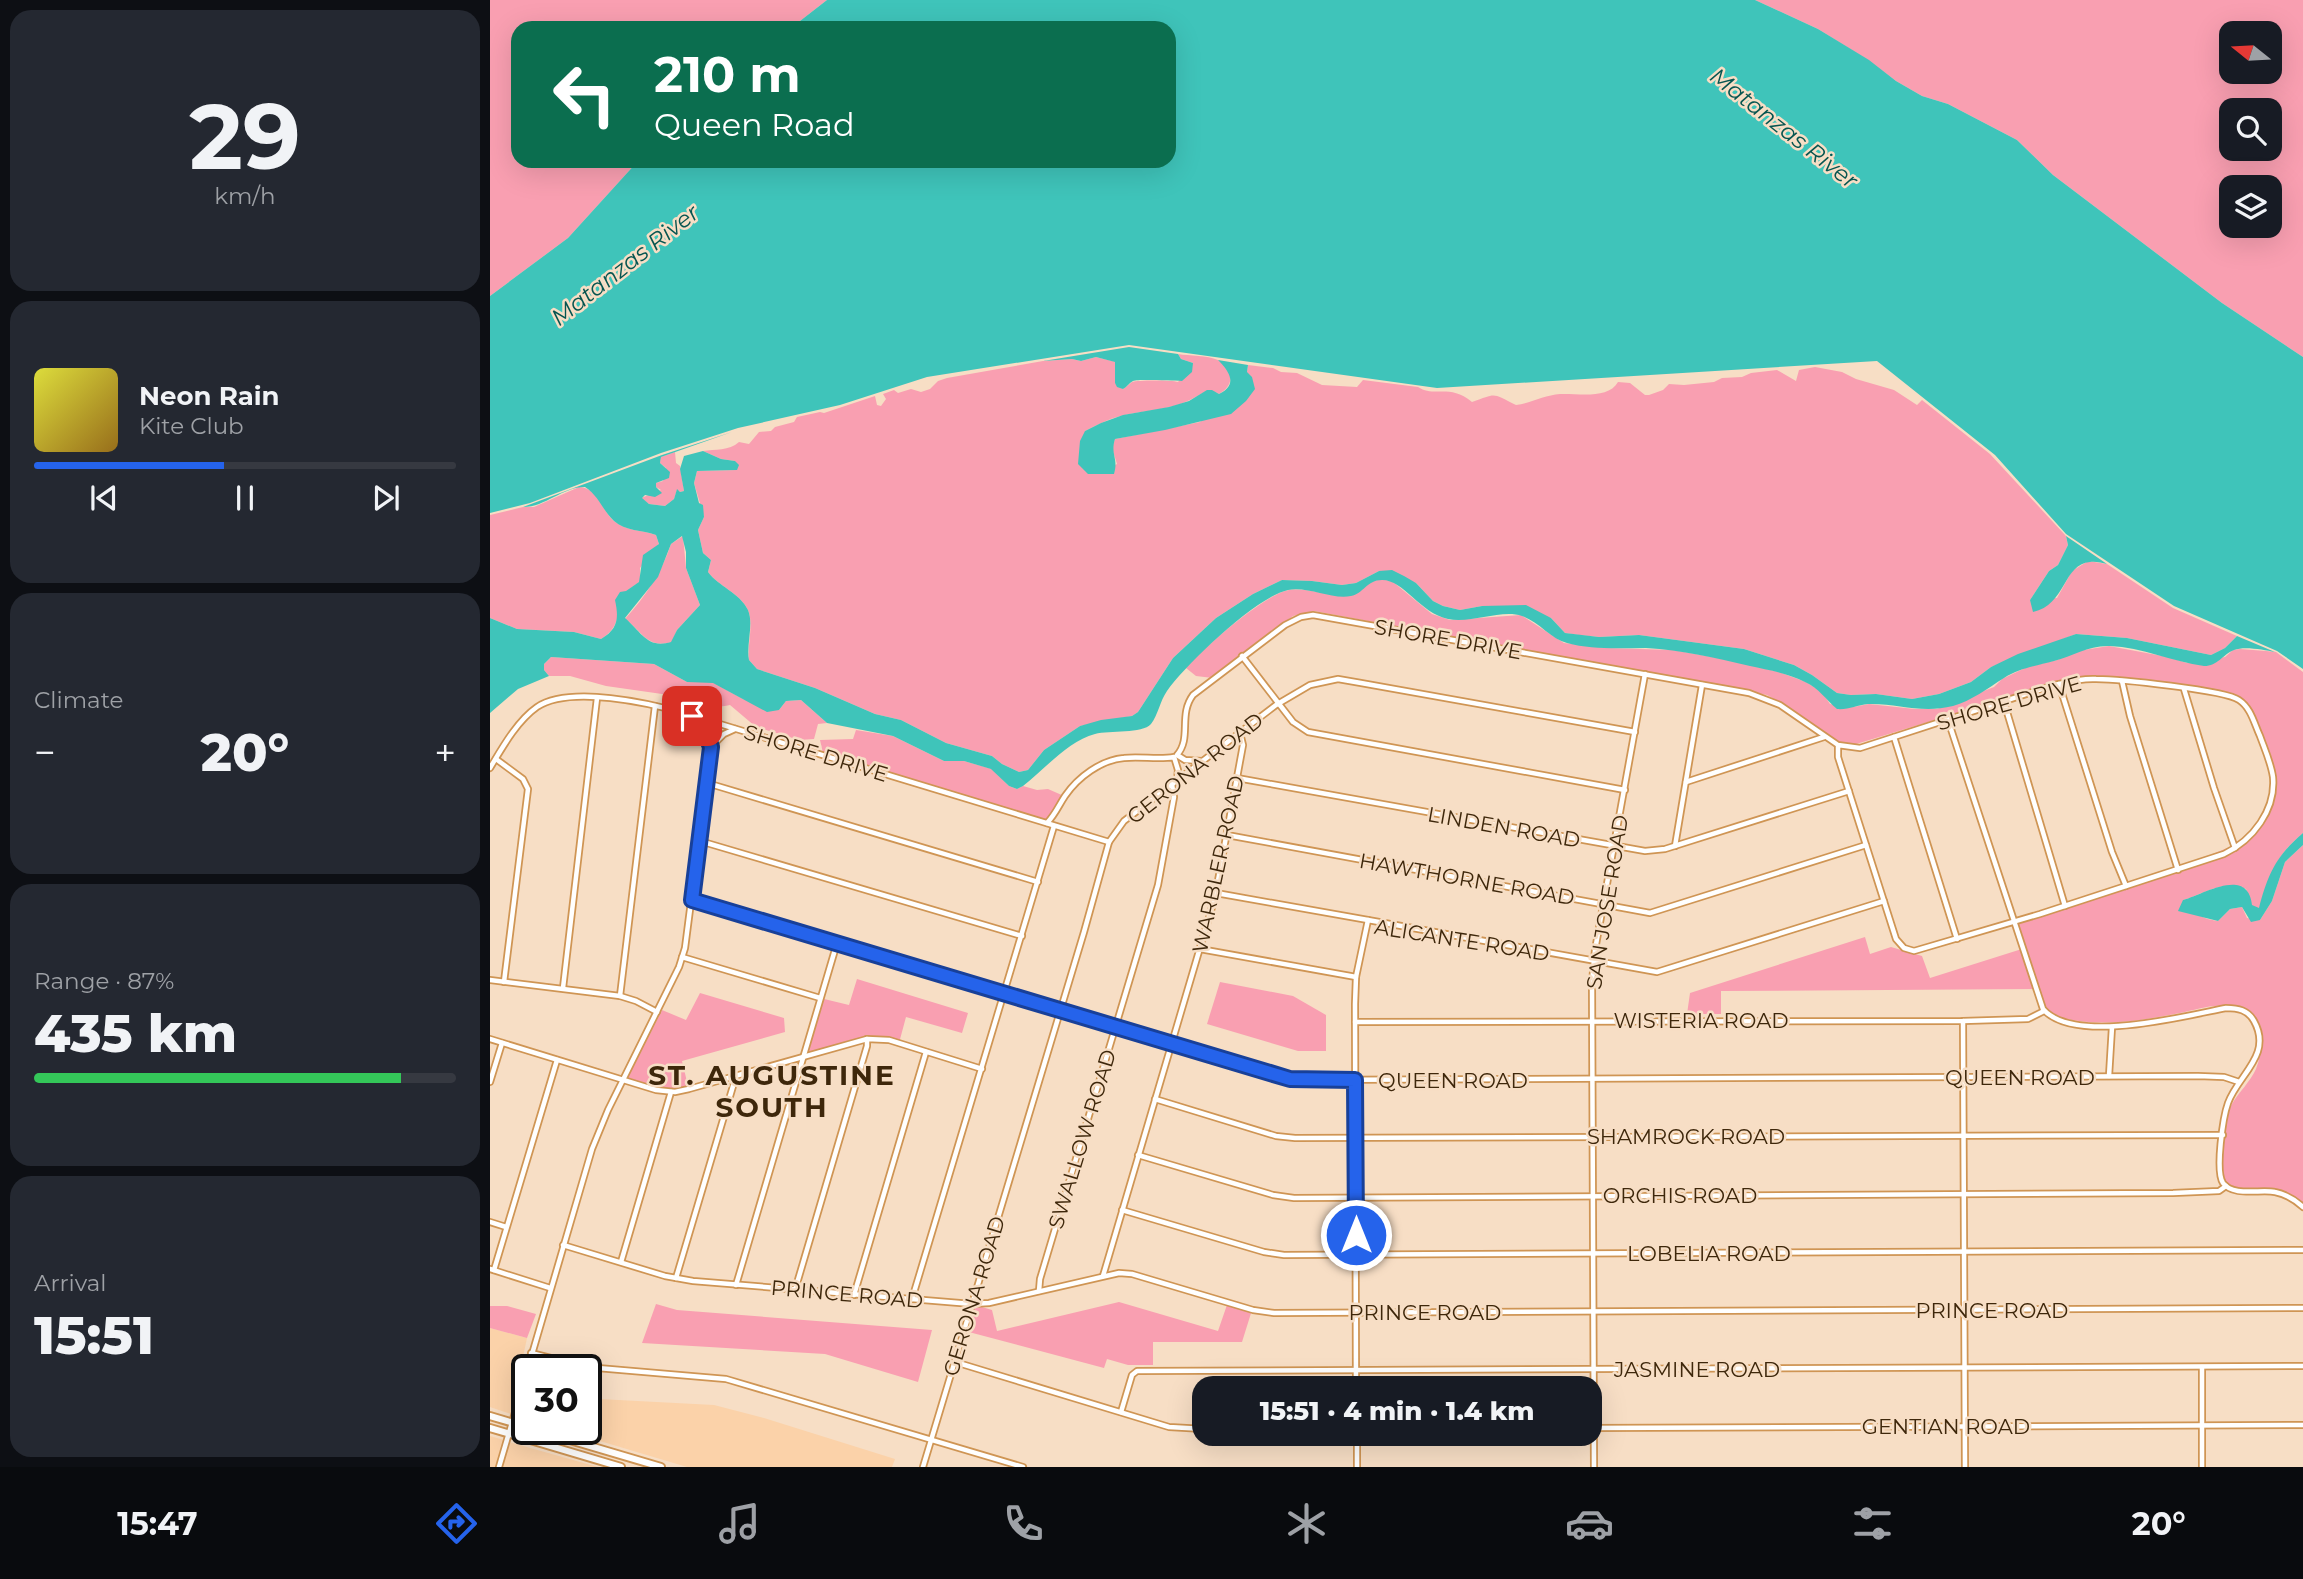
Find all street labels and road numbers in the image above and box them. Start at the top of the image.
street label: SHORE DRIVE [1372,614,1524,664]
street label: SHORE DRIVE [1934,670,2084,736]
street label: GERONA ROAD [1122,707,1268,829]
street label: SHORE DRIVE [741,719,891,787]
street label: WARBLER ROAD [1187,773,1249,955]
street label: LINDEN ROAD [1426,801,1582,853]
street label: SAN JOSE ROAD [1581,813,1633,991]
street label: HAWTHORNE ROAD [1357,848,1577,910]
street label: ALICANTE ROAD [1373,914,1551,966]
street label: WISTERIA ROAD [1613,1008,1789,1033]
street label: SWALLOW ROAD [1043,1046,1121,1232]
street label: QUEEN ROAD [1945,1065,2095,1090]
street label: QUEEN ROAD [1378,1068,1528,1093]
street label: SHAMROCK ROAD [1587,1124,1785,1149]
street label: ORCHIS ROAD [1603,1183,1757,1208]
street label: GERONA ROAD [938,1213,1010,1379]
street label: LOBELIA ROAD [1627,1241,1791,1266]
street label: PRINCE ROAD [770,1275,924,1313]
street label: PRINCE ROAD [1916,1298,2068,1323]
street label: PRINCE ROAD [1349,1300,1501,1325]
street label: JASMINE ROAD [1613,1357,1780,1382]
street label: GENTIAN ROAD [1862,1414,2030,1439]

